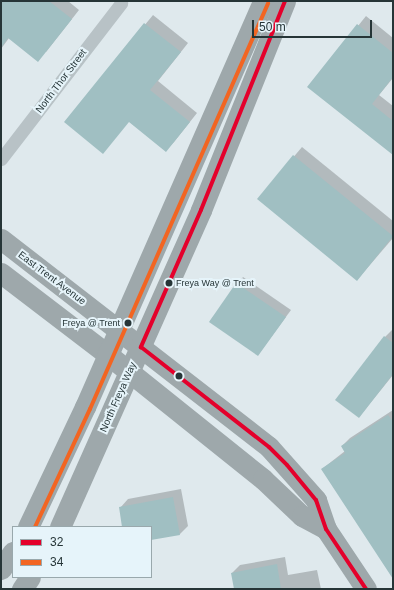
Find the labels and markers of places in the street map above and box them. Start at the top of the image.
marker: Freya Way @ Trent [164,278,174,288]
place label: Freya Way @ Trent [176,278,254,288]
place label: Freya @ Trent [62,318,120,328]
marker: Freya @ Trent [123,318,133,328]
unlabelled marker [174,371,184,381]

